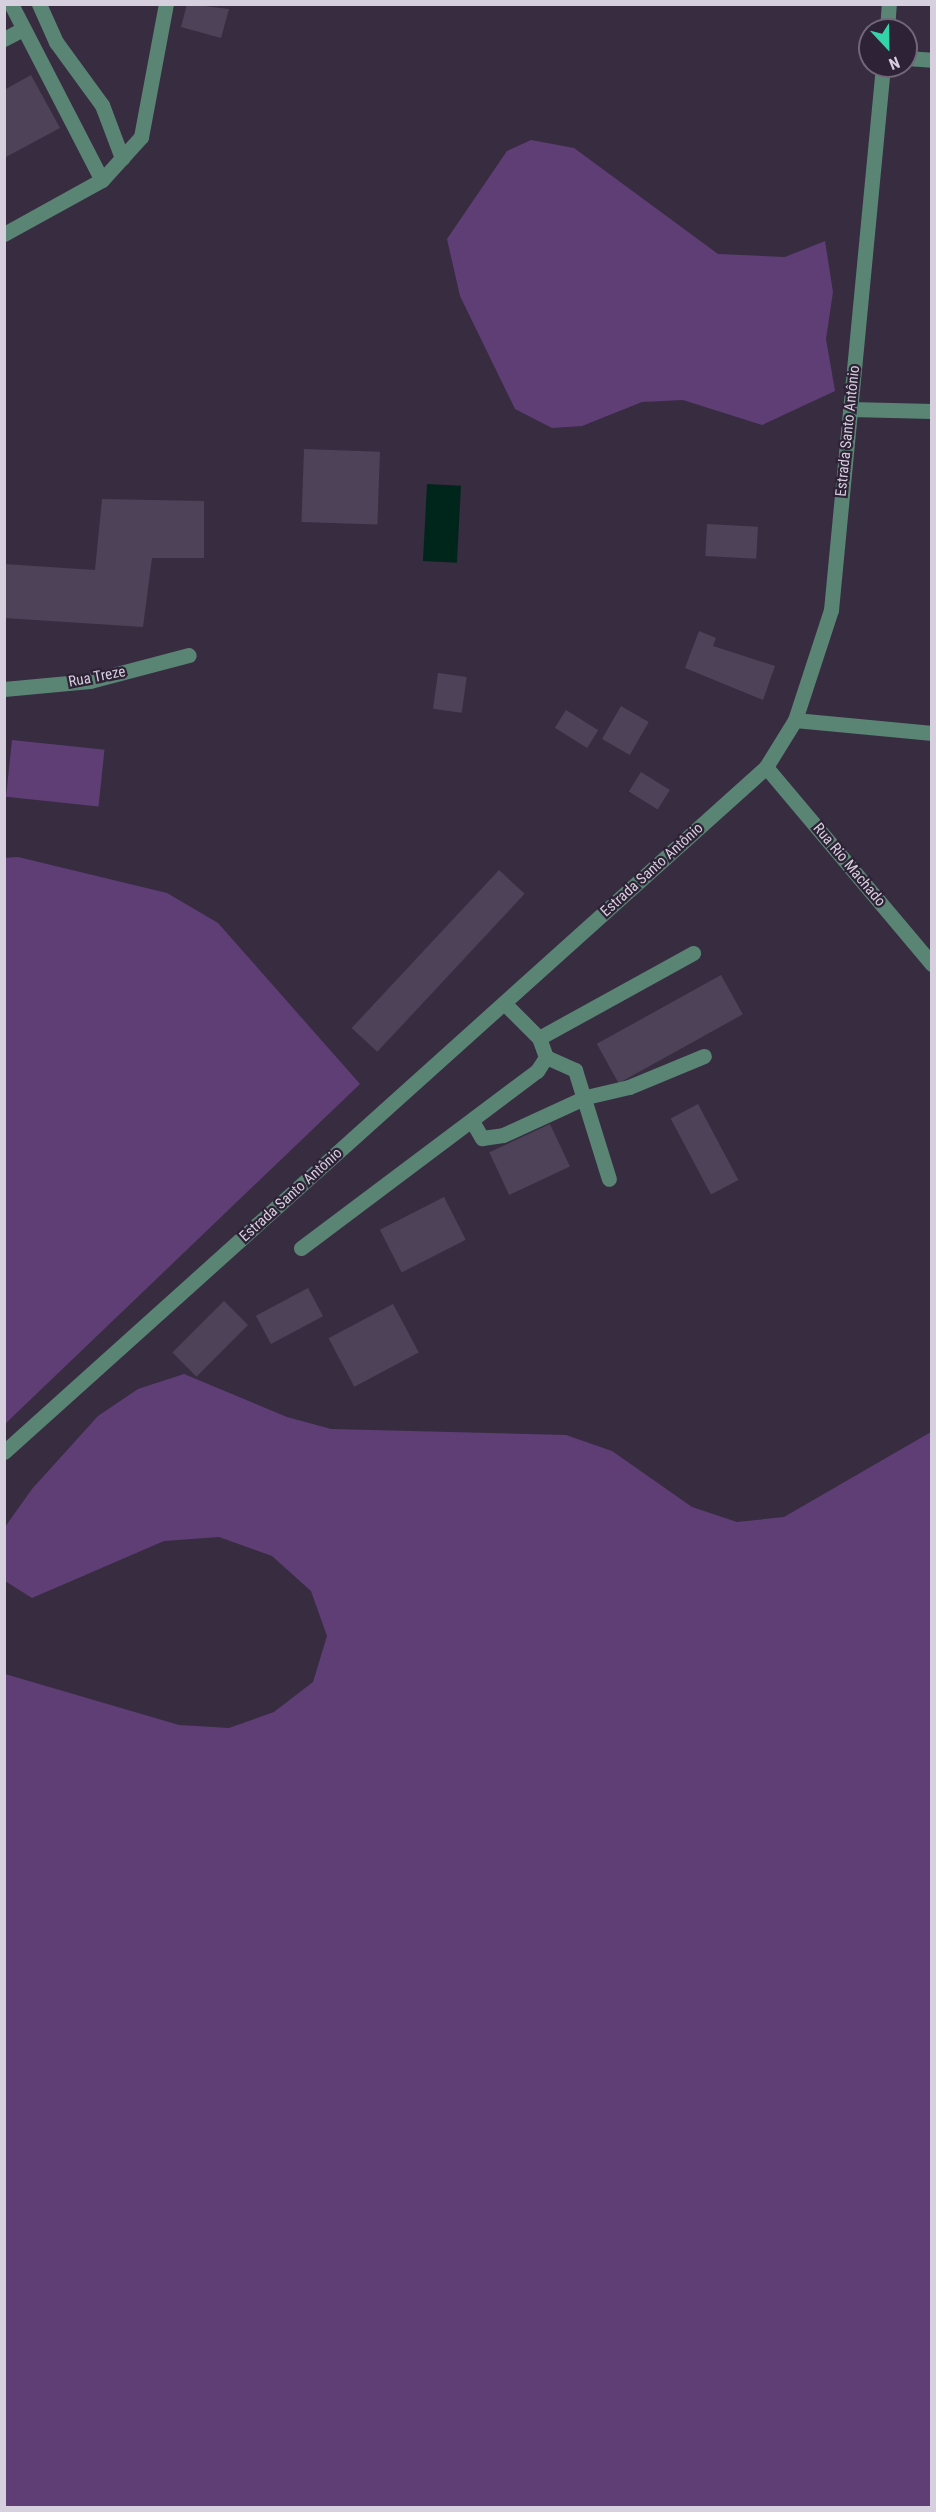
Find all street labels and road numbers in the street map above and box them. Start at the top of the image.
street label: Estrada Santo Antônio [832,365,864,497]
street label: Rua Treze [67,663,127,691]
street label: Estrada Santo Antônio [597,819,707,921]
street label: Rua Rio Machado [809,820,889,910]
street label: Estrada Santo Antônio [236,1144,346,1246]

